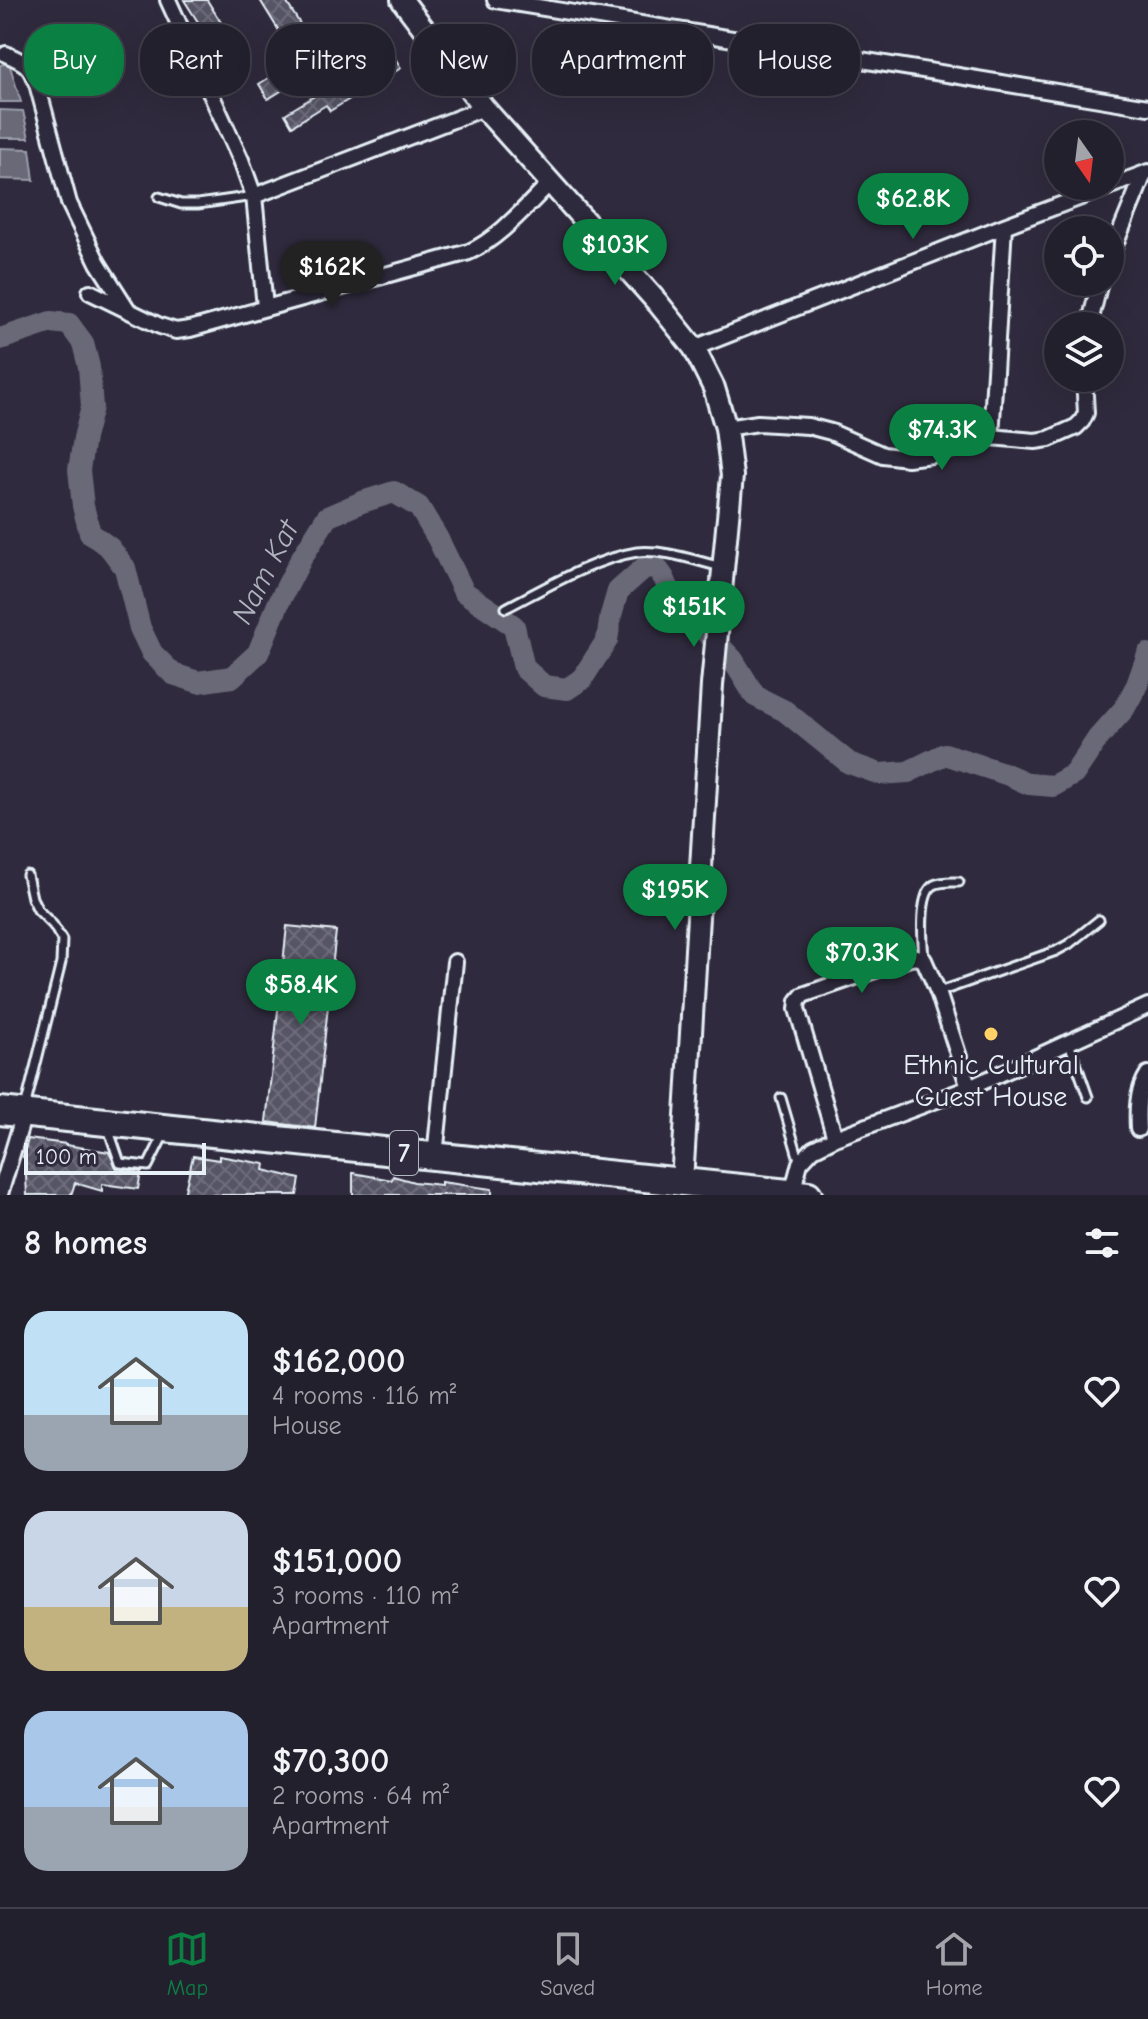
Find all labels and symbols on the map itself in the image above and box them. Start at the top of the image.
north arrow [1044,120,1124,200]
pin: $62.8K [848,173,978,241]
pin: $103K [559,219,671,287]
pin: $162K [276,241,388,309]
pin: $74.3K [877,404,1007,472]
water label: Nam Kat [224,512,308,630]
pin: $151K [638,581,750,649]
pin: $195K [619,864,731,932]
pin: $70.3K [797,927,927,995]
pin: $58.4K [236,959,366,1027]
marker: Ethnic Cultural Guest House [982,1025,1000,1043]
place label: Ethnic Cultural Guest House [903,1049,1079,1113]
road number: 7 [390,1131,418,1175]
scale bar [24,1139,206,1175]

